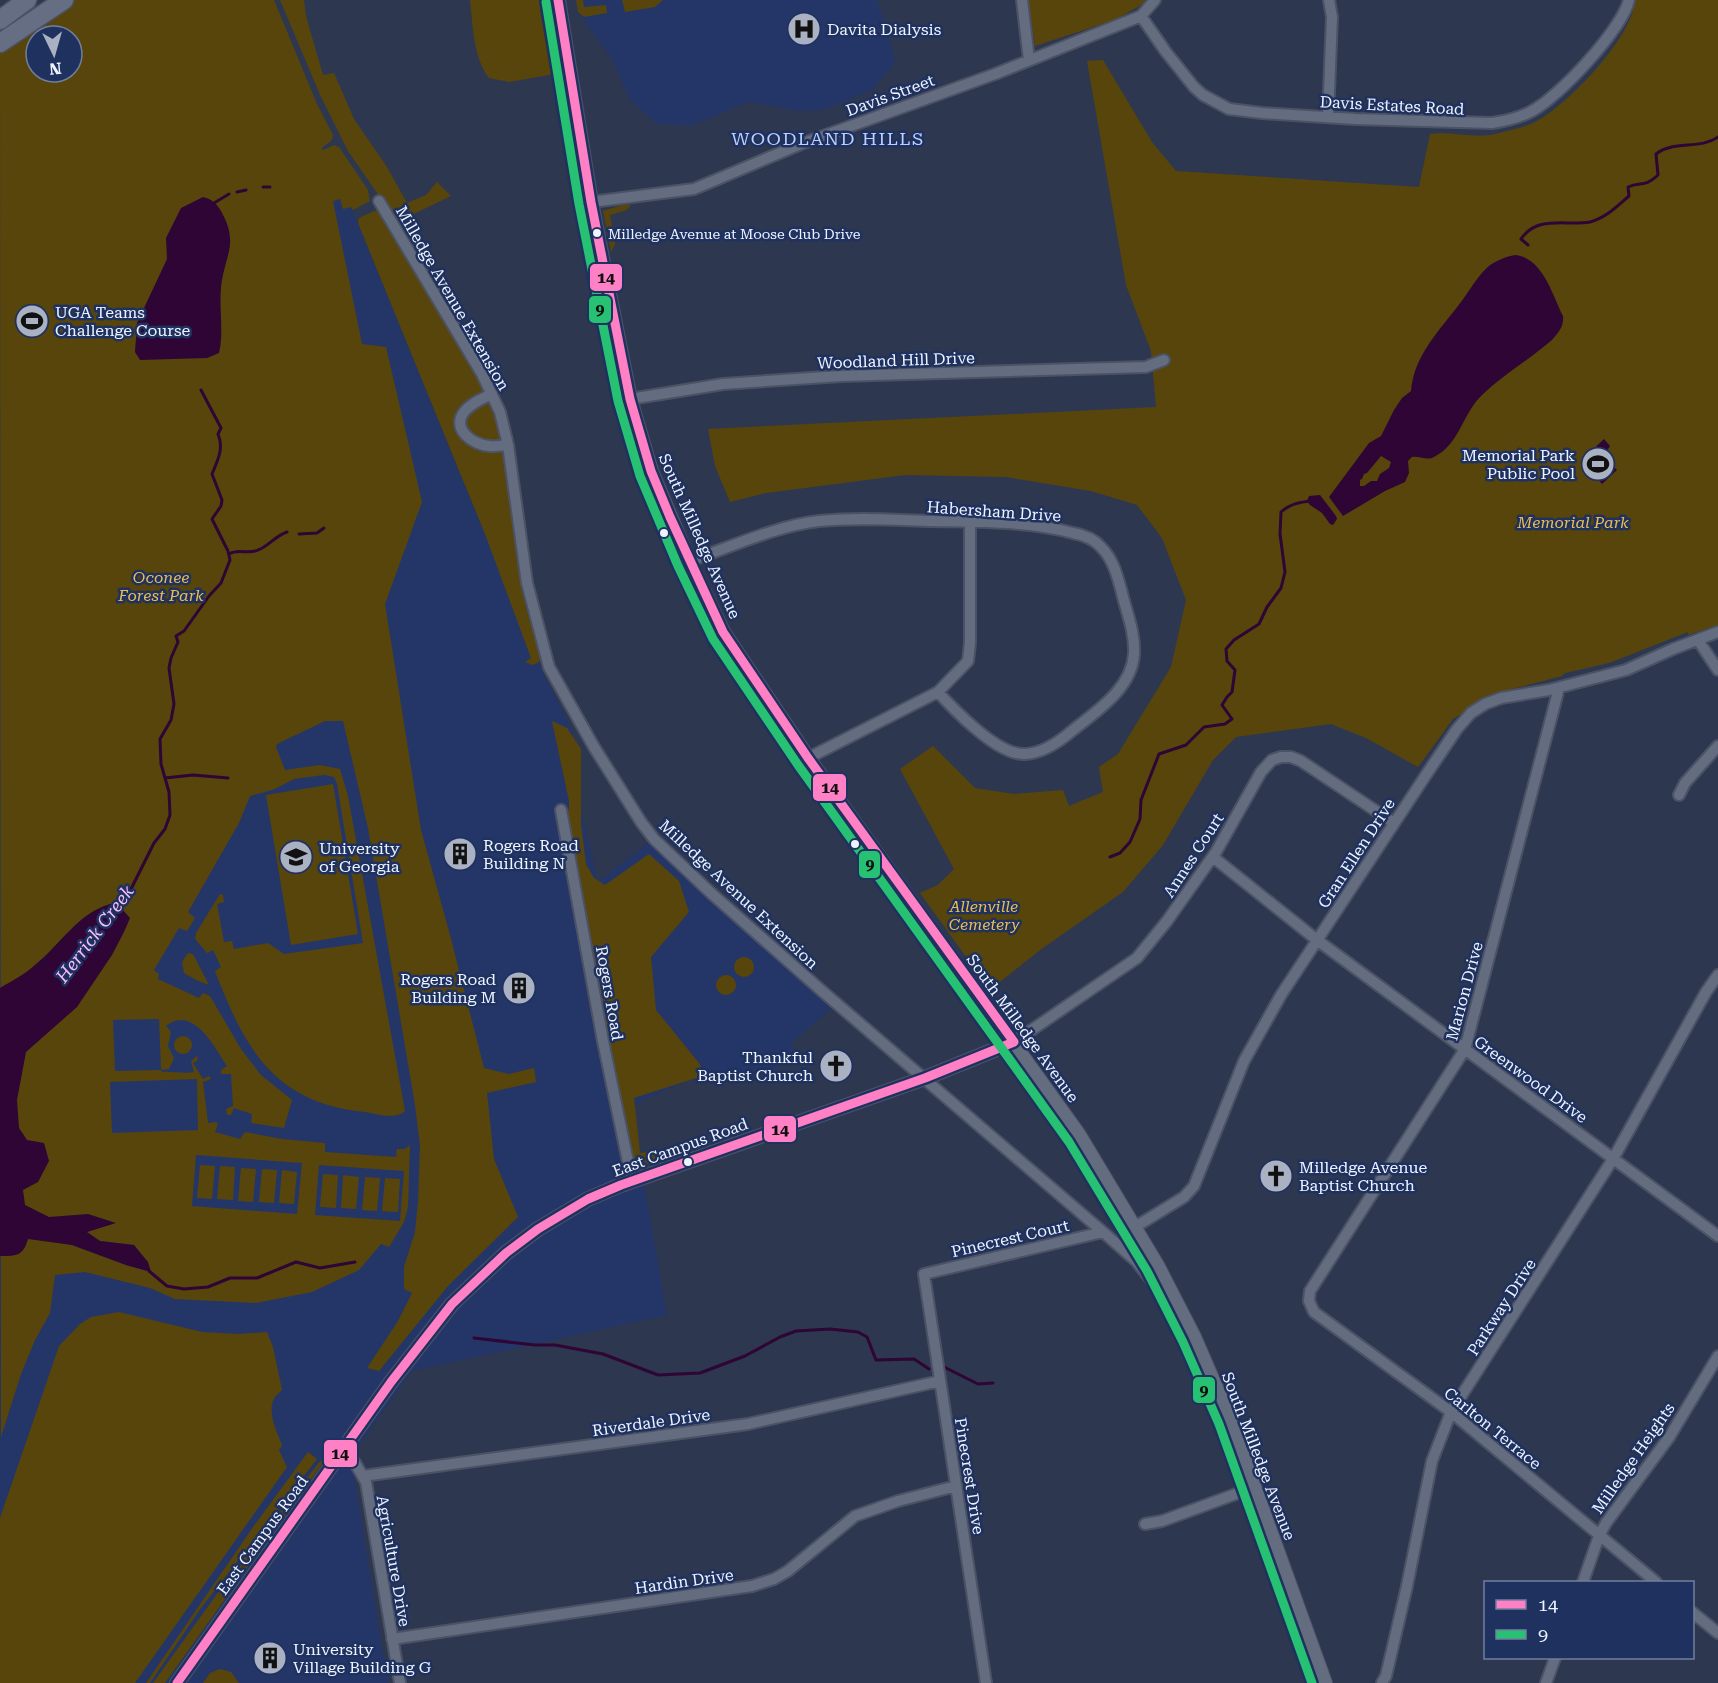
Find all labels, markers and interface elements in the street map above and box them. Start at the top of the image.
hospital icon: Davita Dialysis [786,11,822,47]
place label: Davita Dialysis [827,20,942,39]
north arrow [24,24,84,84]
text: N [48,58,62,78]
street label: Davis Street [843,71,937,120]
street label: Davis Estates Road [1319,92,1465,119]
district label: WOODLAND HILLS [731,128,925,149]
street label: Milledge Avenue Extension [392,203,513,394]
place label: Milledge Avenue at Moose Club Drive [608,226,861,242]
marker: Milledge Avenue at Moose Club Drive [591,227,603,239]
line badge: 14 [589,263,623,292]
text: 14 [597,268,615,287]
line badge: 9 [588,295,612,324]
text: 9 [596,300,605,319]
sports icon: UGA Teams Challenge Course [14,303,50,339]
place label: UGA Teams Challenge Course [55,303,190,340]
street label: Woodland Hill Drive [817,348,975,373]
place label: Memorial Park Public Pool [1462,446,1575,483]
sports icon: Memorial Park Public Pool [1580,446,1616,482]
street label: South Milledge Avenue [655,451,745,622]
street label: Habersham Drive [926,497,1062,526]
park label: Memorial Park [1516,513,1629,532]
unlabelled marker [658,527,670,539]
park label: Oconee Forest Park [117,568,204,605]
line badge: 14 [812,773,847,802]
text: 14 [821,778,839,797]
street label: Gran Ellen Drive [1314,795,1399,912]
street label: Annes Court [1159,810,1228,901]
street label: Milledge Avenue Extension [655,816,822,973]
building icon: Rogers Road Building N [442,836,478,872]
place label: Rogers Road Building N [483,836,579,873]
unlabelled marker [849,838,861,850]
school or university icon: University of Georgia [278,839,314,875]
place label: University of Georgia [319,839,400,876]
line badge: 9 [858,850,881,879]
text: 9 [866,855,875,874]
water label: Herrick Creek [51,881,138,987]
park label: Allenville Cemetery [949,897,1020,934]
street label: Marion Drive [1442,939,1487,1043]
street label: Rogers Road [592,944,627,1042]
street label: South Milledge Avenue [962,950,1083,1106]
place label: Rogers Road Building M [400,970,496,1007]
building icon: Rogers Road Building M [501,970,537,1006]
street label: Greenwood Drive [1470,1032,1591,1127]
place label: Thankful Baptist Church [697,1048,813,1085]
church icon: Thankful Baptist Church [818,1048,854,1084]
street label: East Campus Road [610,1114,751,1181]
line badge: 14 [763,1115,797,1143]
text: 14 [771,1120,789,1139]
unlabelled marker [682,1156,694,1168]
church icon: Milledge Avenue Baptist Church [1258,1158,1294,1194]
place label: Milledge Avenue Baptist Church [1299,1158,1427,1195]
street label: Pinecrest Court [949,1216,1071,1261]
street label: Parkway Drive [1463,1255,1540,1359]
street label: South Milledge Avenue [1218,1369,1299,1543]
line badge: 9 [1192,1376,1216,1404]
text: 9 [1200,1381,1209,1400]
street label: Carlton Terrace [1440,1383,1545,1473]
street label: Milledge Heights [1588,1399,1679,1517]
street label: Riverdale Drive [591,1405,711,1440]
street label: Pinecrest Drive [951,1416,988,1536]
line badge: 14 [323,1439,358,1468]
text: 14 [331,1444,349,1463]
street label: East Campus Road [213,1472,312,1599]
street label: Agriculture Drive [373,1494,414,1628]
street label: Hardin Drive [633,1565,735,1598]
legend [1484,1581,1694,1659]
text: 14 [1538,1594,1558,1615]
text: 9 [1538,1624,1548,1645]
building icon: University Village Building G [252,1640,288,1676]
place label: University Village Building G [293,1640,432,1677]

